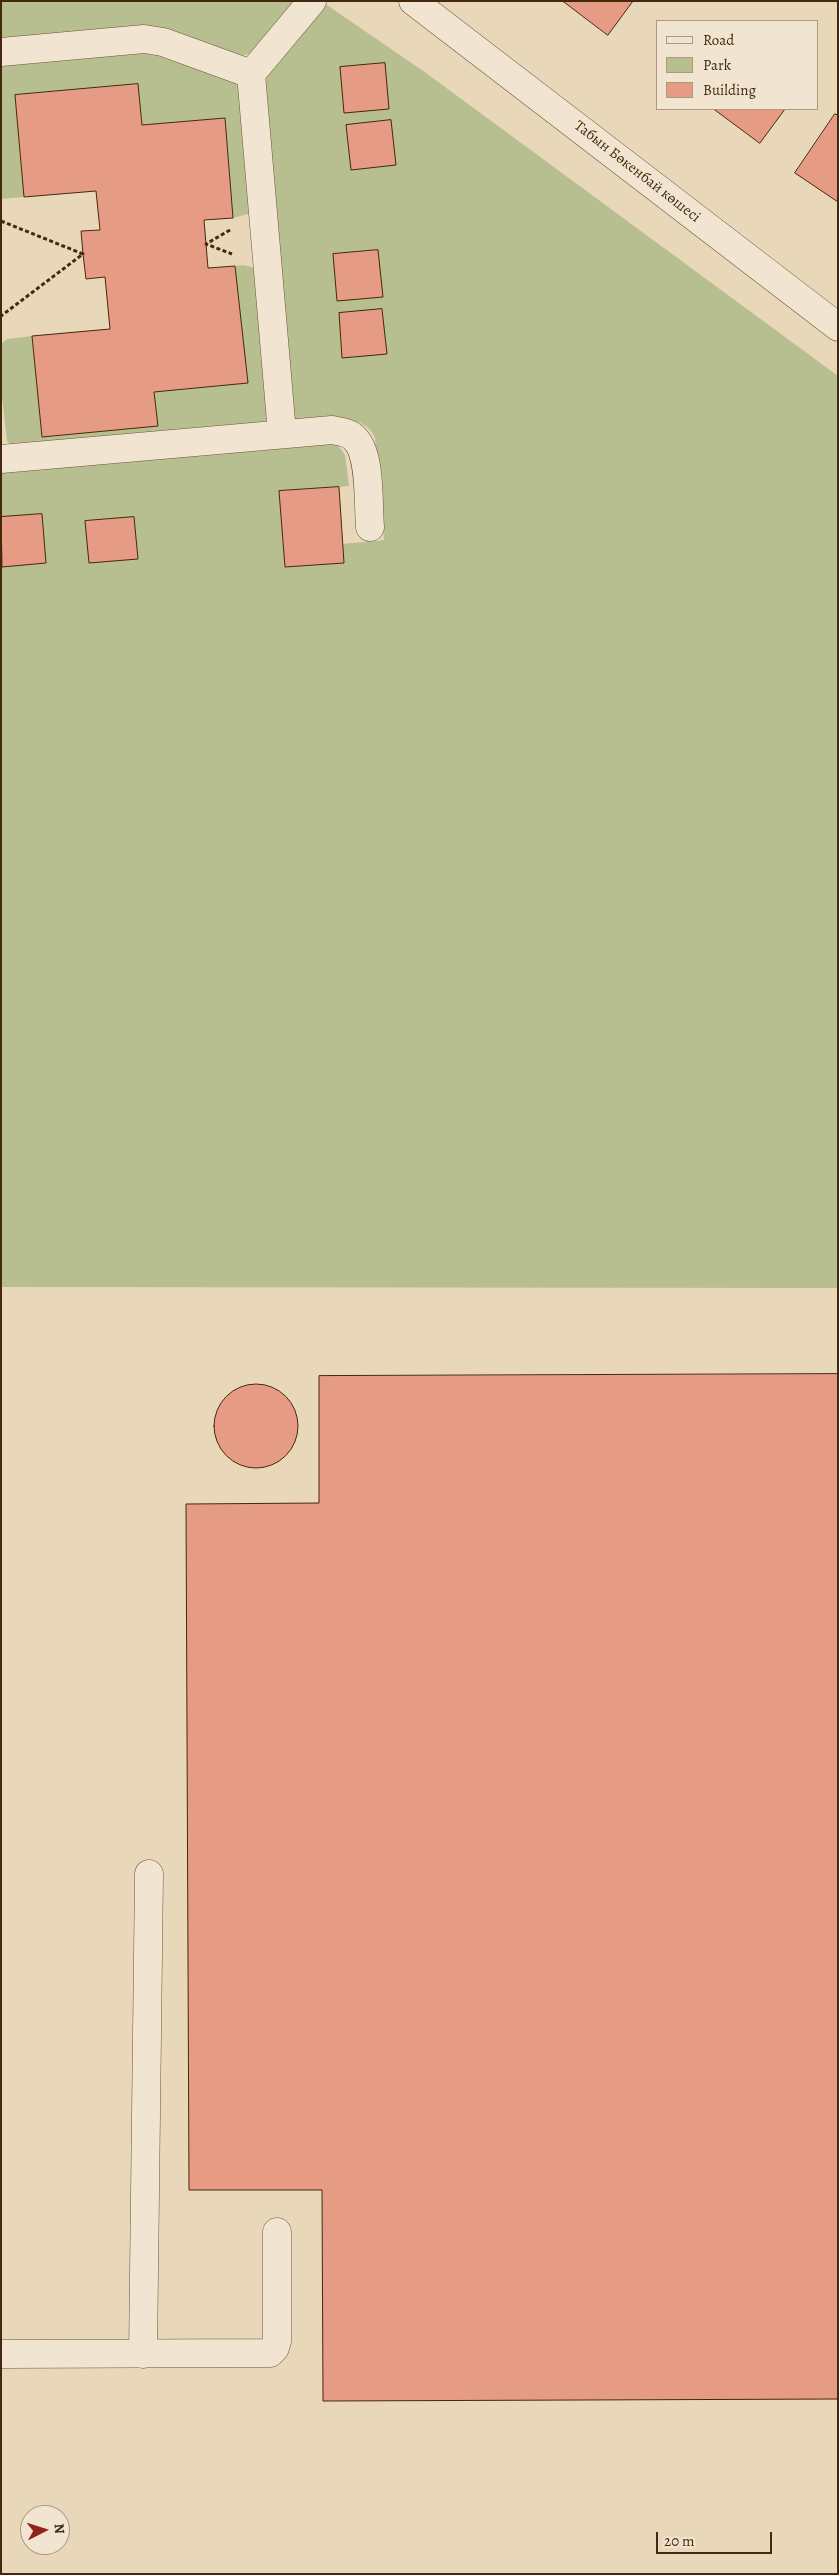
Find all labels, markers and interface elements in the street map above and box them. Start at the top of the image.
legend [656,20,819,110]
text: Road [703,30,734,50]
text: Park [703,55,731,75]
text: Building [703,80,756,100]
street label: Табын Бөкенбай көшесі [570,117,704,227]
north arrow [20,2505,70,2555]
scale bar [659,2522,775,2554]
text: N [50,2523,69,2535]
text: 20 m [664,2531,695,2551]

